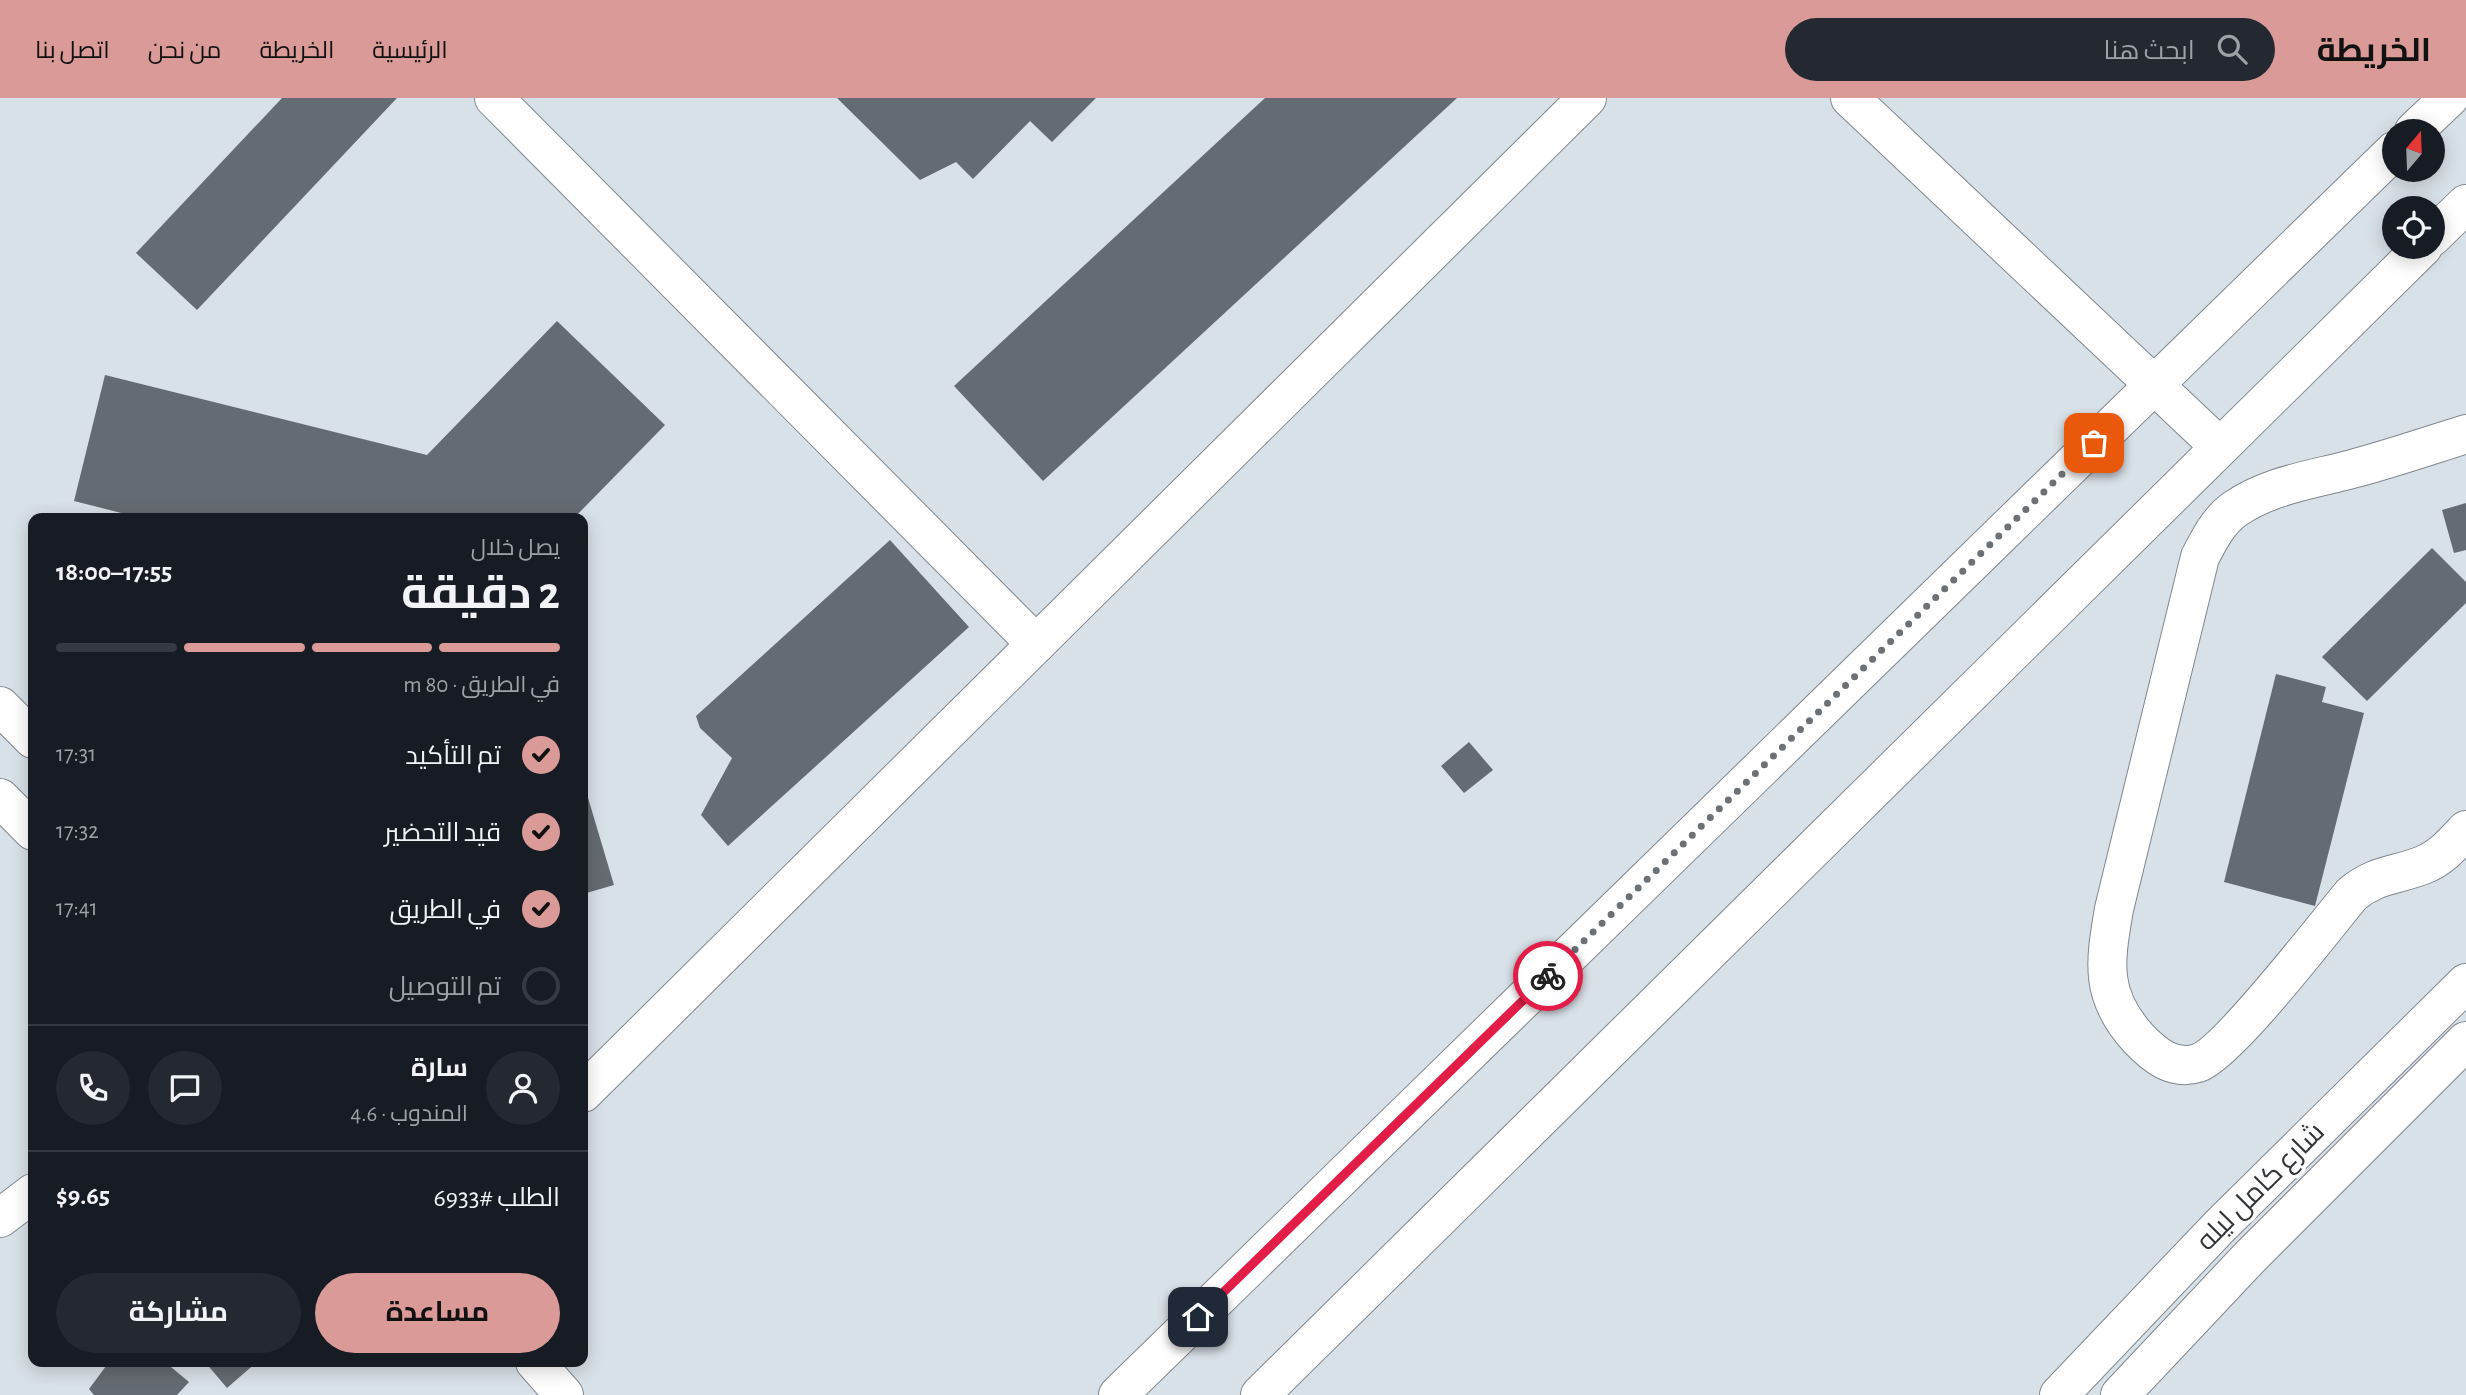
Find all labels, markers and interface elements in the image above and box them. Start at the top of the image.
search box [1785,18,2275,81]
icon: search [2213,30,2251,68]
text: الخريطة [2317,35,2431,68]
text: ابحث هنا [2103,38,2195,64]
text: اتصل بنا [35,39,110,63]
text: من نحن [148,39,221,63]
text: الخريطة [259,39,334,63]
text: الرئيسية [372,39,448,63]
north arrow [2382,119,2445,182]
map controls [2382,119,2445,259]
button: locate [2382,196,2445,259]
pin [2064,413,2124,473]
icon: bag [2075,424,2113,462]
text: يصل خلال [471,537,560,560]
text: 17:55–18:00 [56,559,172,585]
text: 2 دقيقة [401,571,560,617]
text: في الطريق · 80 m [403,674,560,697]
icon: check [522,736,560,774]
text: 17:31 [56,743,96,766]
text: تم التأكيد [405,743,501,769]
icon: check [522,813,560,851]
text: 17:32 [56,820,99,843]
text: قيد التحضير [384,820,501,846]
icon: check [522,890,560,928]
text: 17:41 [56,897,98,920]
text: في الطريق [389,897,501,923]
courier [1513,941,1583,1011]
icon: bike [1529,957,1567,995]
text: تم التوصيل [389,974,501,1000]
button: phone [56,1051,130,1125]
button: chat [148,1051,222,1125]
button: person [486,1051,560,1125]
text: سارة [411,1055,468,1081]
text: المندوب · 4.6 [350,1103,468,1126]
street label: شارع كامل ليله [2191,1117,2332,1258]
text: $9.65 [56,1183,110,1209]
text: الطلب #6933 [434,1185,560,1211]
button: مشاركة [56,1273,301,1353]
button: مساعدة [315,1273,560,1353]
pin [1168,1287,1228,1347]
icon: home [1179,1298,1217,1336]

